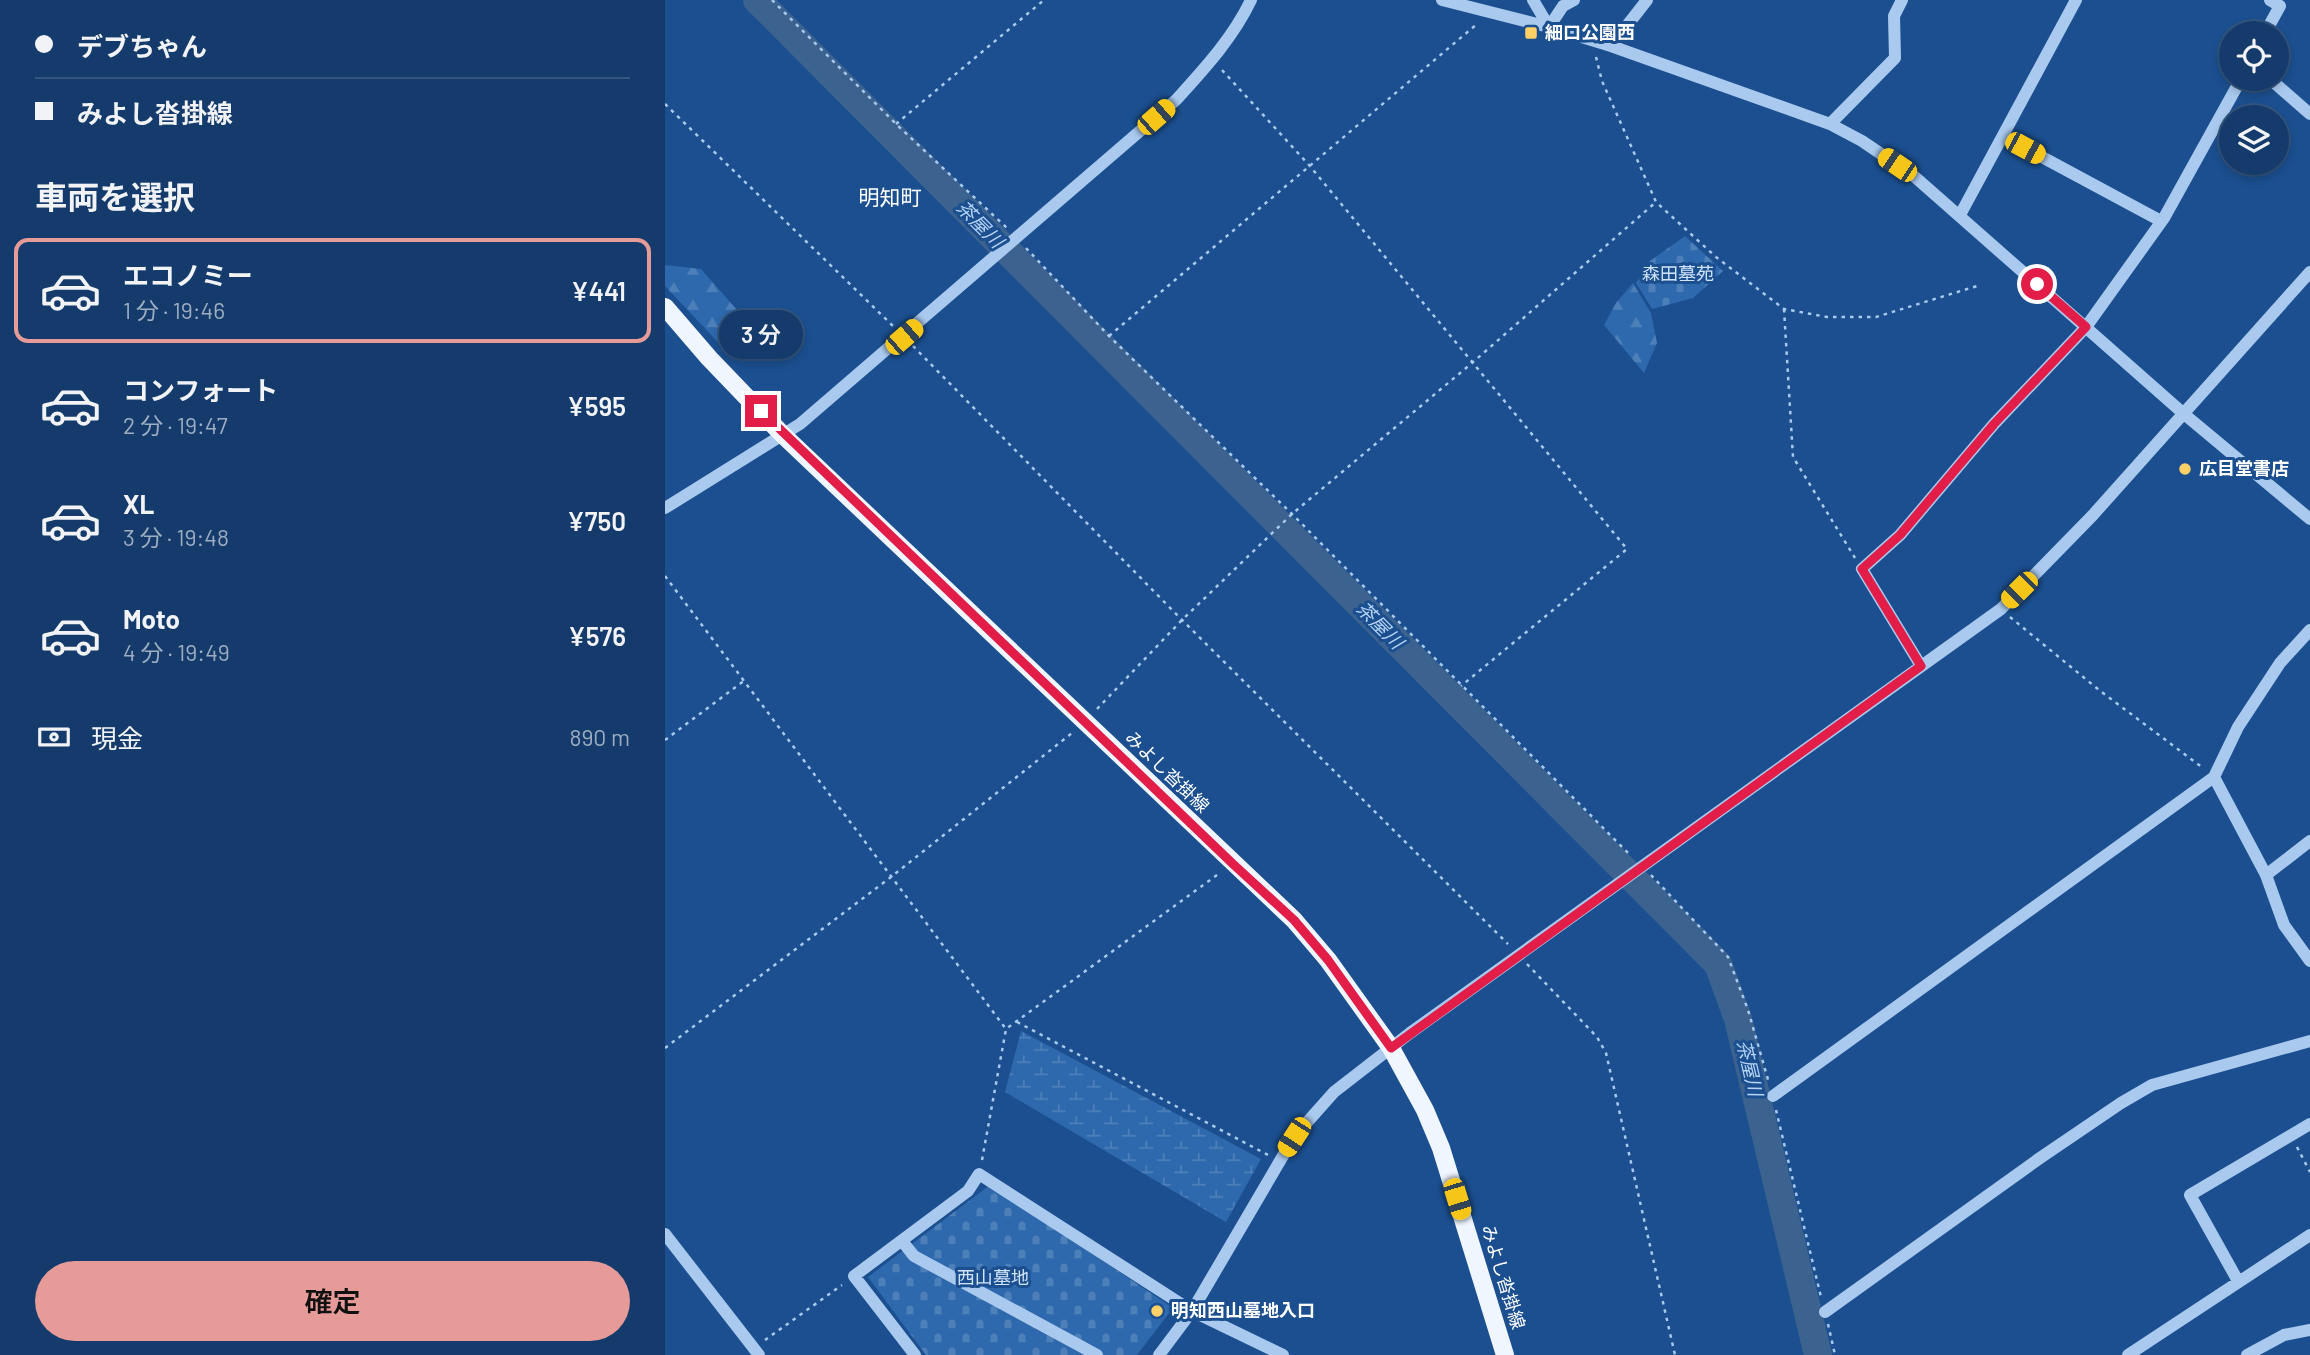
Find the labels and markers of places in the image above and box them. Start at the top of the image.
place label: 細口公園西 [1545,21,1635,43]
marker: 細口公園西 [1523,25,1539,41]
place label: 広目堂書店 [2199,457,2289,479]
marker: 広目堂書店 [2177,461,2193,477]
place label: 明知西山墓地入口 [1171,1299,1315,1321]
marker: 明知西山墓地入口 [1149,1303,1165,1319]

